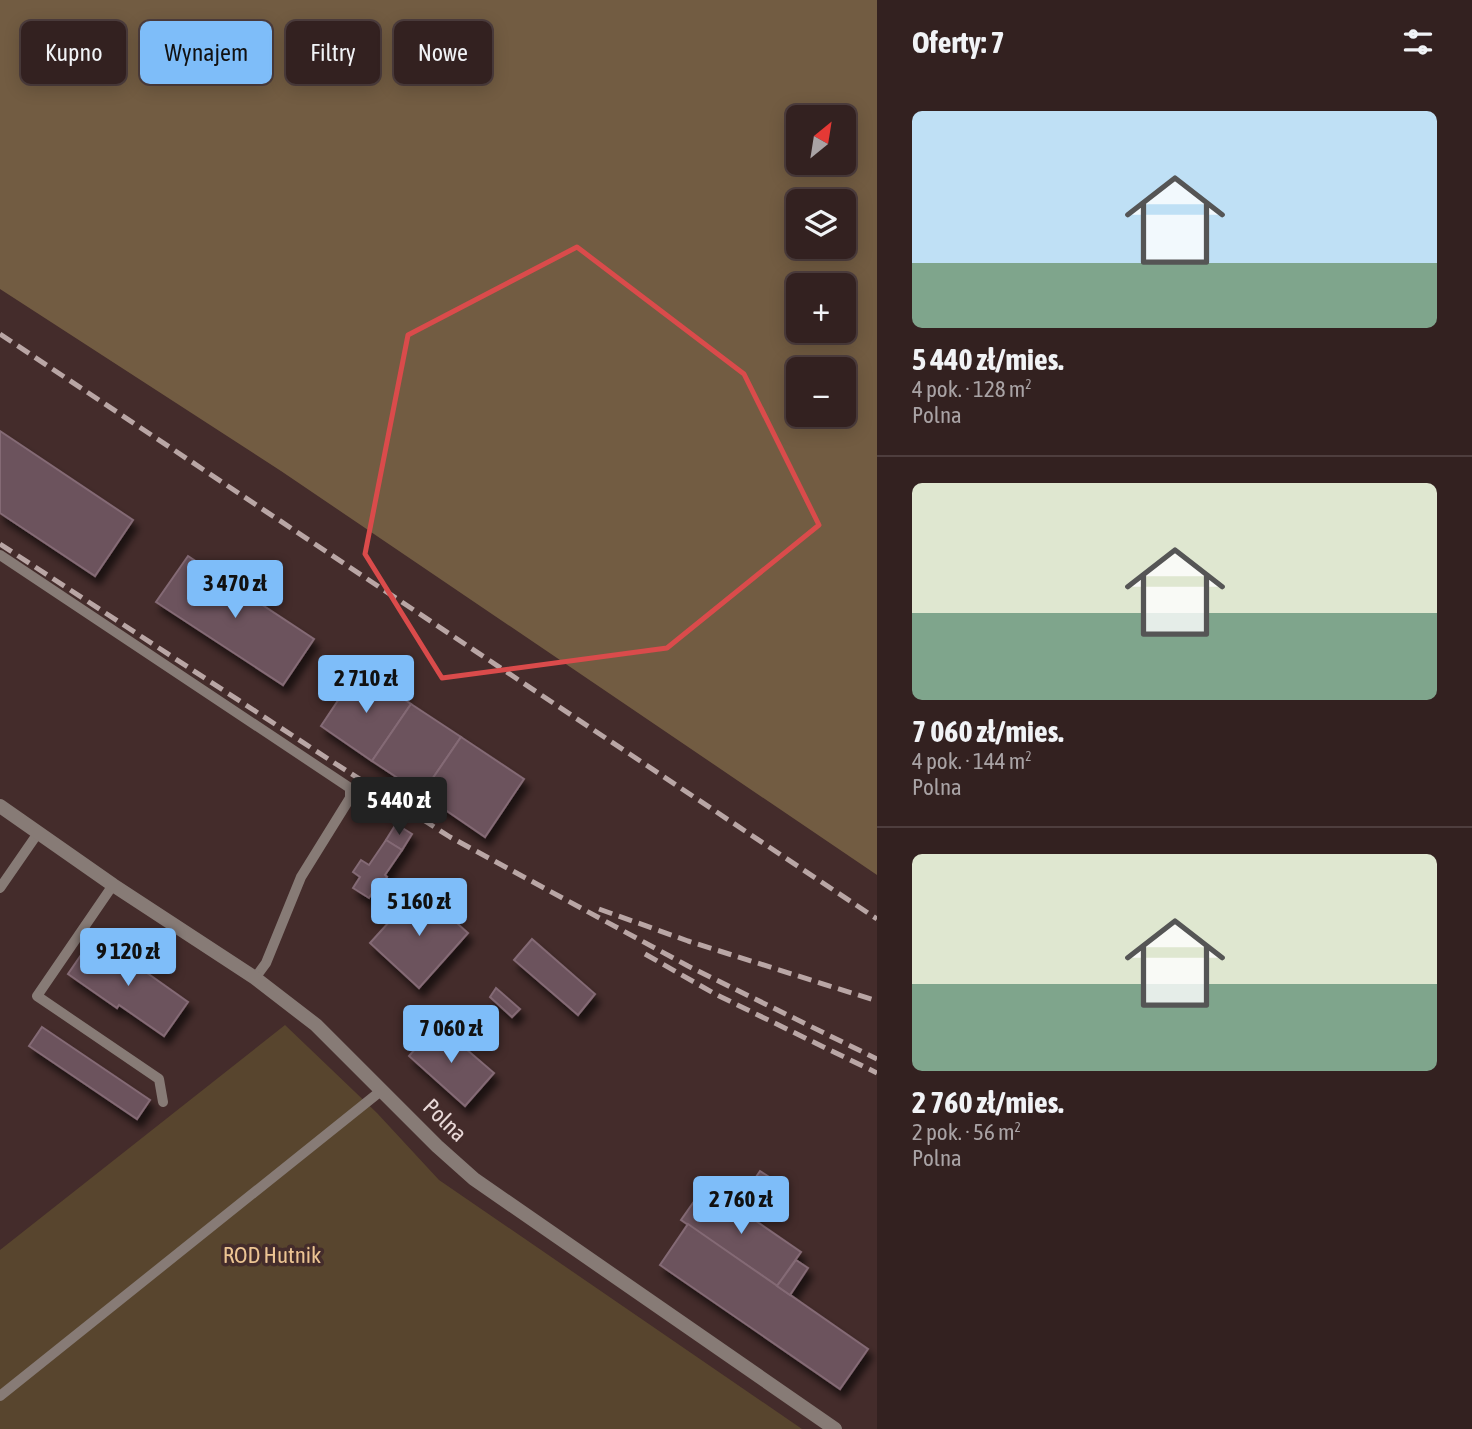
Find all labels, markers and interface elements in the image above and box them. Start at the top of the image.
chip: Kupno [21,21,126,84]
chip: Wynajem [140,21,272,84]
chip: Filtry [286,21,380,84]
chip: Nowe [394,21,492,84]
icon: filters [1399,23,1437,61]
text: Oferty: 7 [912,25,1005,59]
north arrow [786,105,856,175]
map controls [786,105,856,427]
icon: home [1112,157,1238,283]
button: layers [786,189,856,259]
button: + [786,273,856,343]
text: 5 440 zł/mies. [912,342,1064,376]
button: − [786,357,856,427]
text: 4 pok. · 128 m² [912,376,1032,402]
text: Polna [912,402,962,428]
icon: home [1112,529,1238,655]
pin: 3 470 zł [163,560,307,620]
text: 3 470 zł [203,570,267,596]
pin: 2 710 zł [294,656,438,715]
text: 2 710 zł [334,665,398,691]
text: 7 060 zł/mies. [912,714,1064,748]
text: 4 pok. · 144 m² [912,748,1032,774]
text: Polna [912,774,962,800]
pin: 5 440 zł [327,778,471,837]
text: 5 440 zł [367,787,431,813]
pin: 5 160 zł [347,878,491,938]
text: 5 160 zł [387,888,451,914]
icon: home [1112,900,1238,1026]
pin: 9 120 zł [56,928,200,988]
text: 9 120 zł [96,938,160,964]
pin: 7 060 zł [379,1006,523,1065]
text: 7 060 zł [419,1015,483,1041]
text: 2 760 zł/mies. [912,1085,1064,1119]
street label: Polna [418,1093,472,1147]
text: 2 pok. · 56 m² [912,1119,1021,1145]
text: Polna [912,1145,962,1171]
pin: 2 760 zł [669,1176,813,1236]
text: 2 760 zł [709,1186,773,1212]
park label: ROD Hutnik [223,1242,321,1268]

